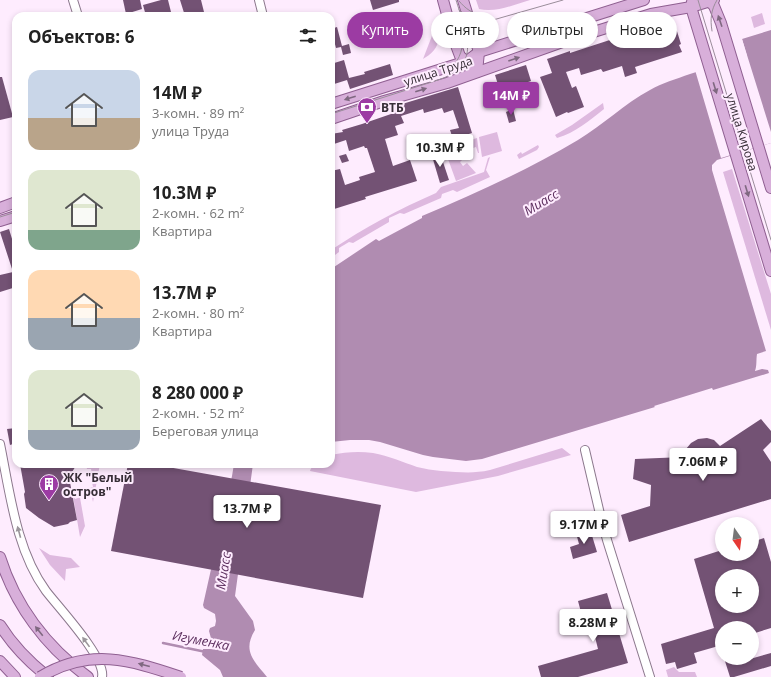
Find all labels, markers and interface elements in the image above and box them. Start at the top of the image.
chip: Купить [347,12,423,48]
chip: Снять [431,12,499,48]
chip: Фильтры [507,12,598,48]
chip: Новое [606,12,677,48]
one-way arrow [716,14,722,26]
text: Объектов: 6 [28,25,134,48]
icon: filters [297,25,319,47]
street label: улица Труда [401,52,475,90]
one-way arrow [508,56,520,62]
text: 14M ₽ [152,81,202,104]
pin: 14M ₽ [483,82,539,116]
one-way arrow [712,82,718,94]
icon: home [60,86,108,134]
text: 14M ₽ [492,86,530,104]
one-way arrow [416,87,428,93]
street label: улица Кирова [722,91,762,173]
one-way arrow [343,95,355,101]
bank icon: ВТБ [356,96,378,124]
place label: ВТБ [381,99,404,116]
text: 3-комн. · 89 m² [152,104,244,122]
text: улица Труда [152,122,229,140]
pin: 10.3M ₽ [403,134,477,168]
text: 10.3M ₽ [415,138,465,156]
text: 10.3M ₽ [152,181,216,204]
water label: Миасс [520,185,562,219]
icon: home [60,186,108,234]
one-way arrow [744,186,750,198]
text: 2-комн. · 62 m² [152,204,244,222]
text: Квартира [152,222,212,240]
text: 13.7M ₽ [152,281,216,304]
icon: home [60,286,108,334]
text: 2-комн. · 80 m² [152,304,244,322]
text: Квартира [152,322,212,340]
text: 8 280 000 ₽ [152,381,243,404]
icon: home [60,386,108,434]
text: 2-комн. · 52 m² [152,404,244,422]
text: Береговая улица [152,422,259,440]
pin: 7.06M ₽ [666,448,740,482]
text: 7.06M ₽ [678,452,728,470]
place label: ЖК "Белый остров" [63,469,133,500]
building icon: ЖК "Белый остров" [38,473,60,501]
pin: 13.7M ₽ [210,495,284,529]
text: 13.7M ₽ [222,499,272,517]
pin: 9.17M ₽ [547,511,621,545]
text: 9.17M ₽ [559,515,609,533]
north arrow [715,517,759,561]
map controls [715,517,759,665]
one-way arrow [16,526,22,539]
water label: Миасс [211,551,235,591]
button: + [715,569,759,613]
pin: 8.28M ₽ [556,609,630,643]
text: 8.28M ₽ [568,613,618,631]
button: − [715,621,759,665]
one-way arrow [35,626,44,637]
water label: Игуменка [171,626,232,654]
one-way arrow [82,637,91,648]
one-way arrow [138,662,150,668]

